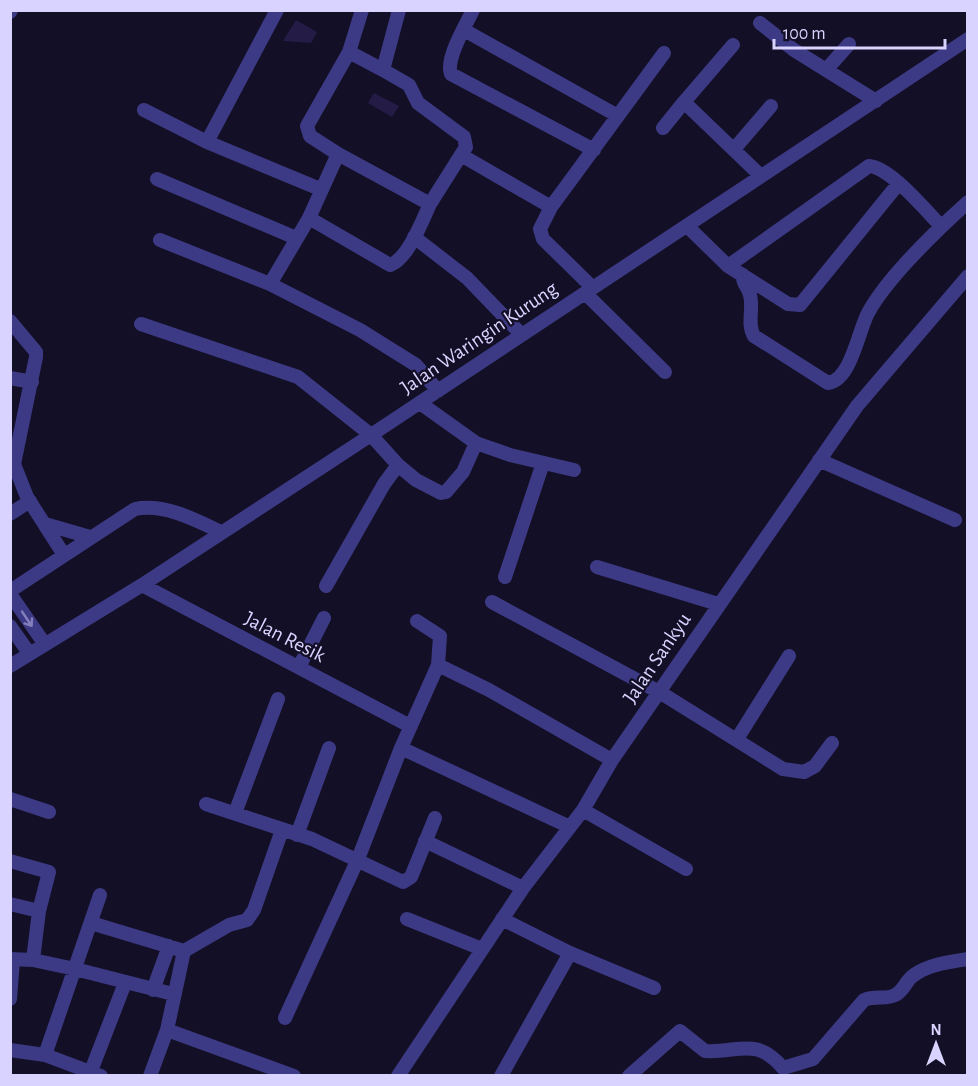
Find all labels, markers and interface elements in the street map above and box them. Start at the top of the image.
scale bar [774,12,945,50]
text: 100 m [783,25,826,43]
street label: Jalan Waringin Kurung [397,277,562,398]
street label: Jalan Resik [241,608,329,666]
street label: Jalan Sankyu [619,609,695,707]
one-way arrow [21,610,33,626]
north arrow [906,1014,966,1074]
text: N [930,1022,942,1038]

